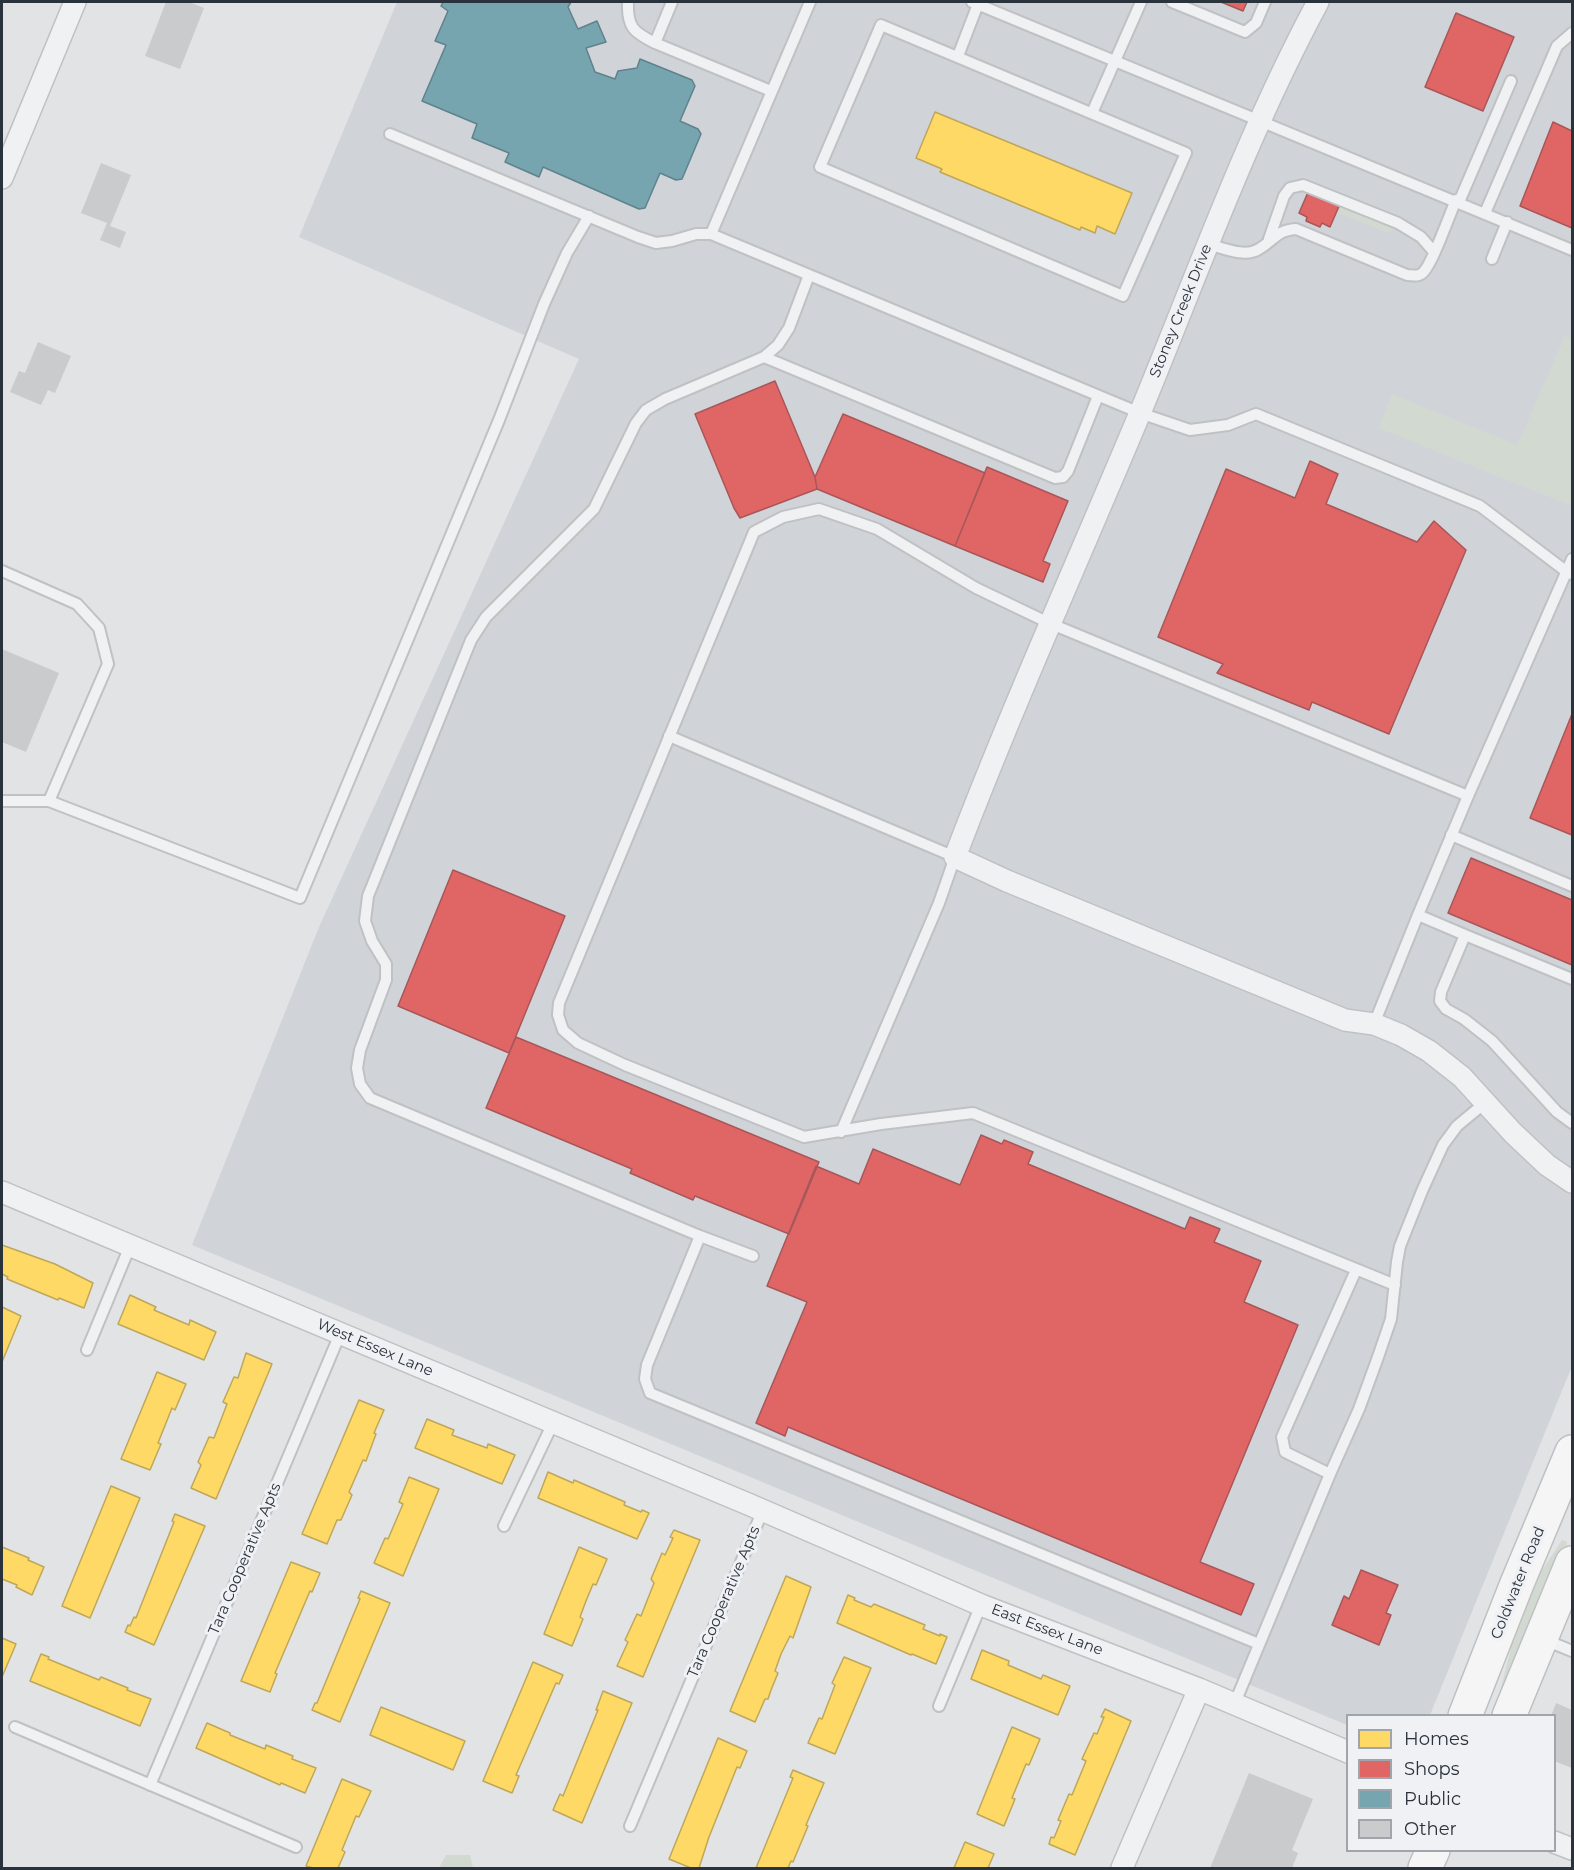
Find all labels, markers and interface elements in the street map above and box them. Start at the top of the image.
street label: Stoney Creek Drive [1146,242,1216,380]
street label: West Essex Lane [314,1315,436,1381]
street label: Tara Cooperative Apts [205,1480,285,1638]
street label: Tara Cooperative Apts [684,1523,764,1681]
street label: Coldwater Road [1487,1524,1549,1642]
street label: East Essex Lane [989,1600,1105,1660]
legend [1346,1714,1556,1852]
text: Homes [1404,1728,1469,1750]
text: Shops [1404,1758,1460,1780]
text: Public [1404,1788,1461,1810]
text: Other [1404,1818,1457,1840]

